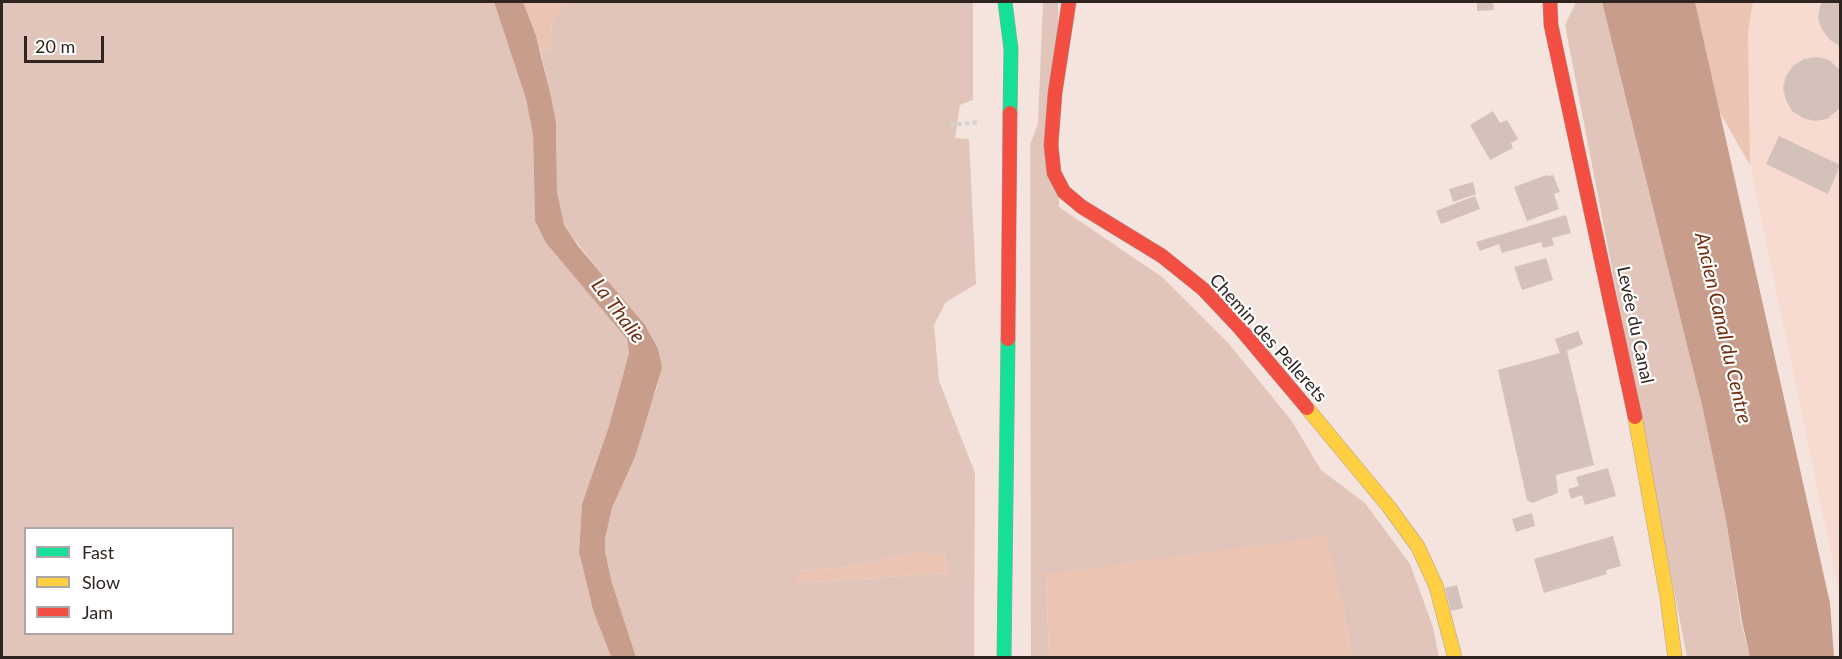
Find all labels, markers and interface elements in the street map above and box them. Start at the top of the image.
scale bar [27,24,106,62]
text: 20 m [35,35,75,57]
water label: Ancien Canal du Centre [1689,230,1757,426]
street label: Levée du Canal [1612,264,1658,386]
street label: Chemin des Pellerets [1205,269,1331,407]
water label: La Thalie [586,274,650,348]
legend [24,527,234,635]
text: Fast [82,541,114,563]
text: Slow [82,571,120,593]
text: Jam [82,601,113,623]

